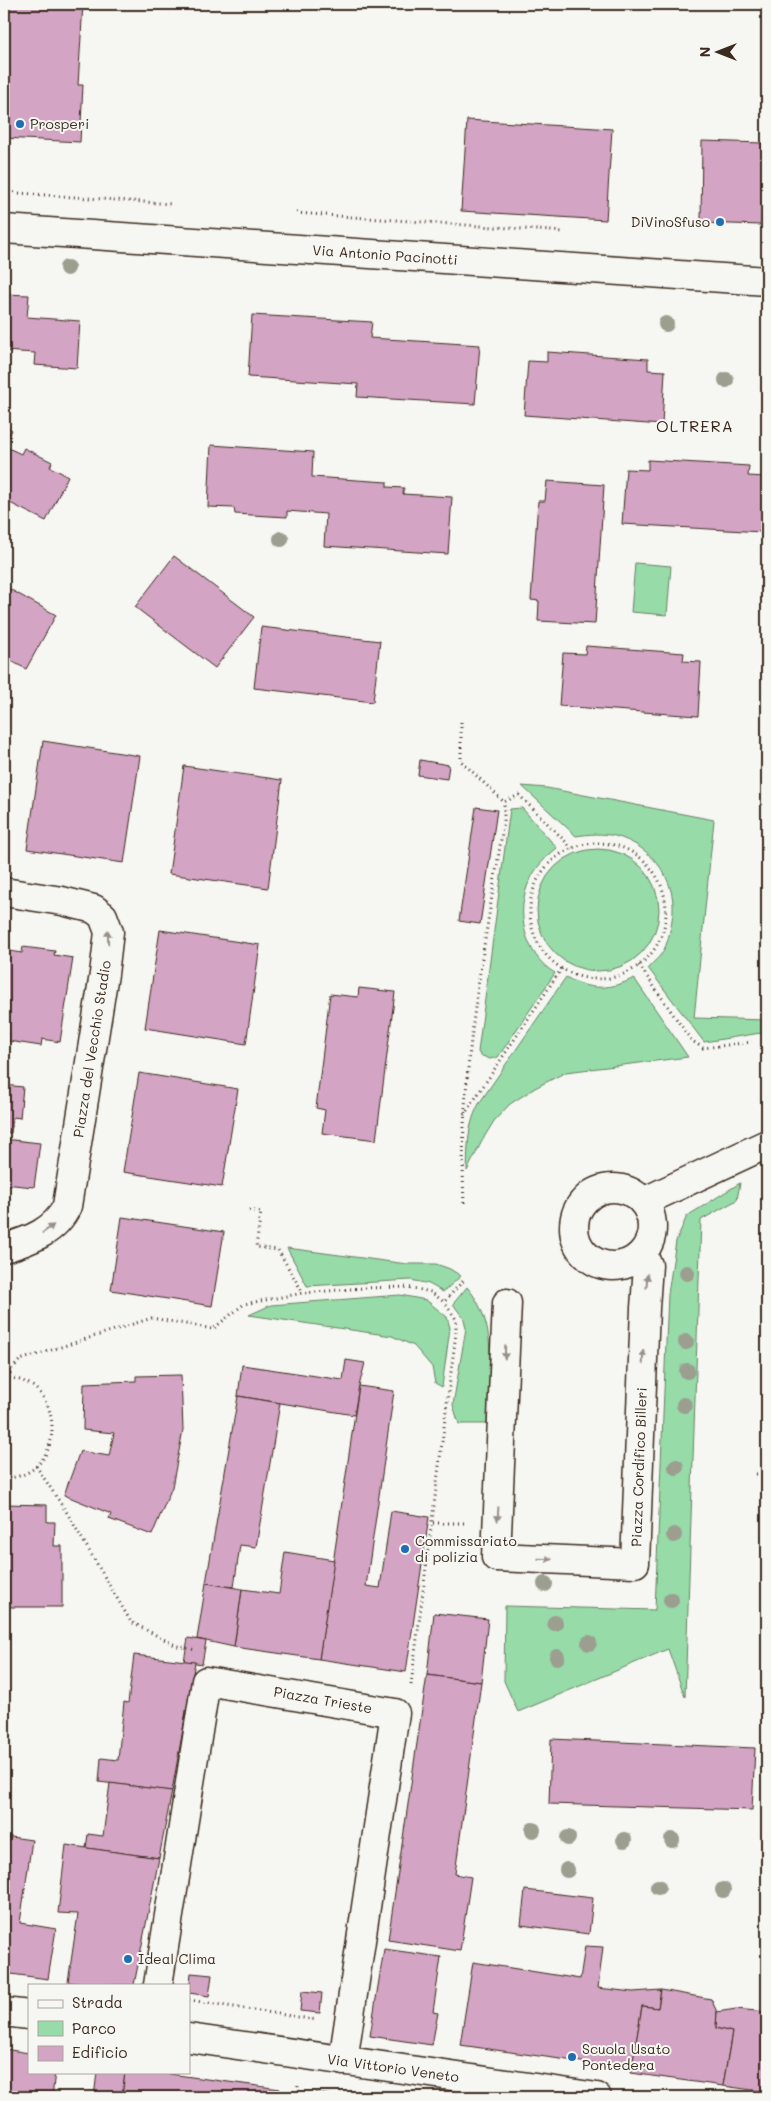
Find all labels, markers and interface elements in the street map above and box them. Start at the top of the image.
north arrow [694,28,744,78]
text: N [695,47,714,57]
place label: Prosperi [30,114,89,133]
marker: Prosperi [14,118,26,130]
place label: DiVinoSfuso [631,212,710,231]
marker: DiVinoSfuso [714,216,726,228]
street label: Via Antonio Pacinotti [312,240,458,269]
district label: OLTRERA [656,415,734,436]
one-way arrow [104,929,112,945]
street label: Piazza del Vecchio Stadio [68,959,115,1139]
one-way arrow [41,1223,54,1234]
one-way arrow [644,1272,652,1288]
one-way arrow [501,1344,509,1360]
one-way arrow [639,1348,647,1364]
street label: Piazza Cordifico Billeri [626,1387,651,1547]
one-way arrow [494,1506,502,1522]
place label: Commissariato di polizia [415,1531,517,1566]
marker: Commissariato di polizia [399,1543,411,1555]
one-way arrow [537,1556,553,1564]
street label: Piazza Trieste [272,1681,374,1718]
place label: Ideal Clima [138,1949,216,1968]
marker: Ideal Clima [122,1953,134,1965]
legend [28,1984,190,2074]
text: Strada [72,1992,123,2012]
text: Parco [72,2018,116,2038]
place label: Scuola Usato Pontedera [582,2039,670,2074]
text: Edificio [72,2042,128,2062]
street label: Via Vittorio Veneto [326,2049,460,2086]
marker: Scuola Usato Pontedera [566,2051,578,2063]

